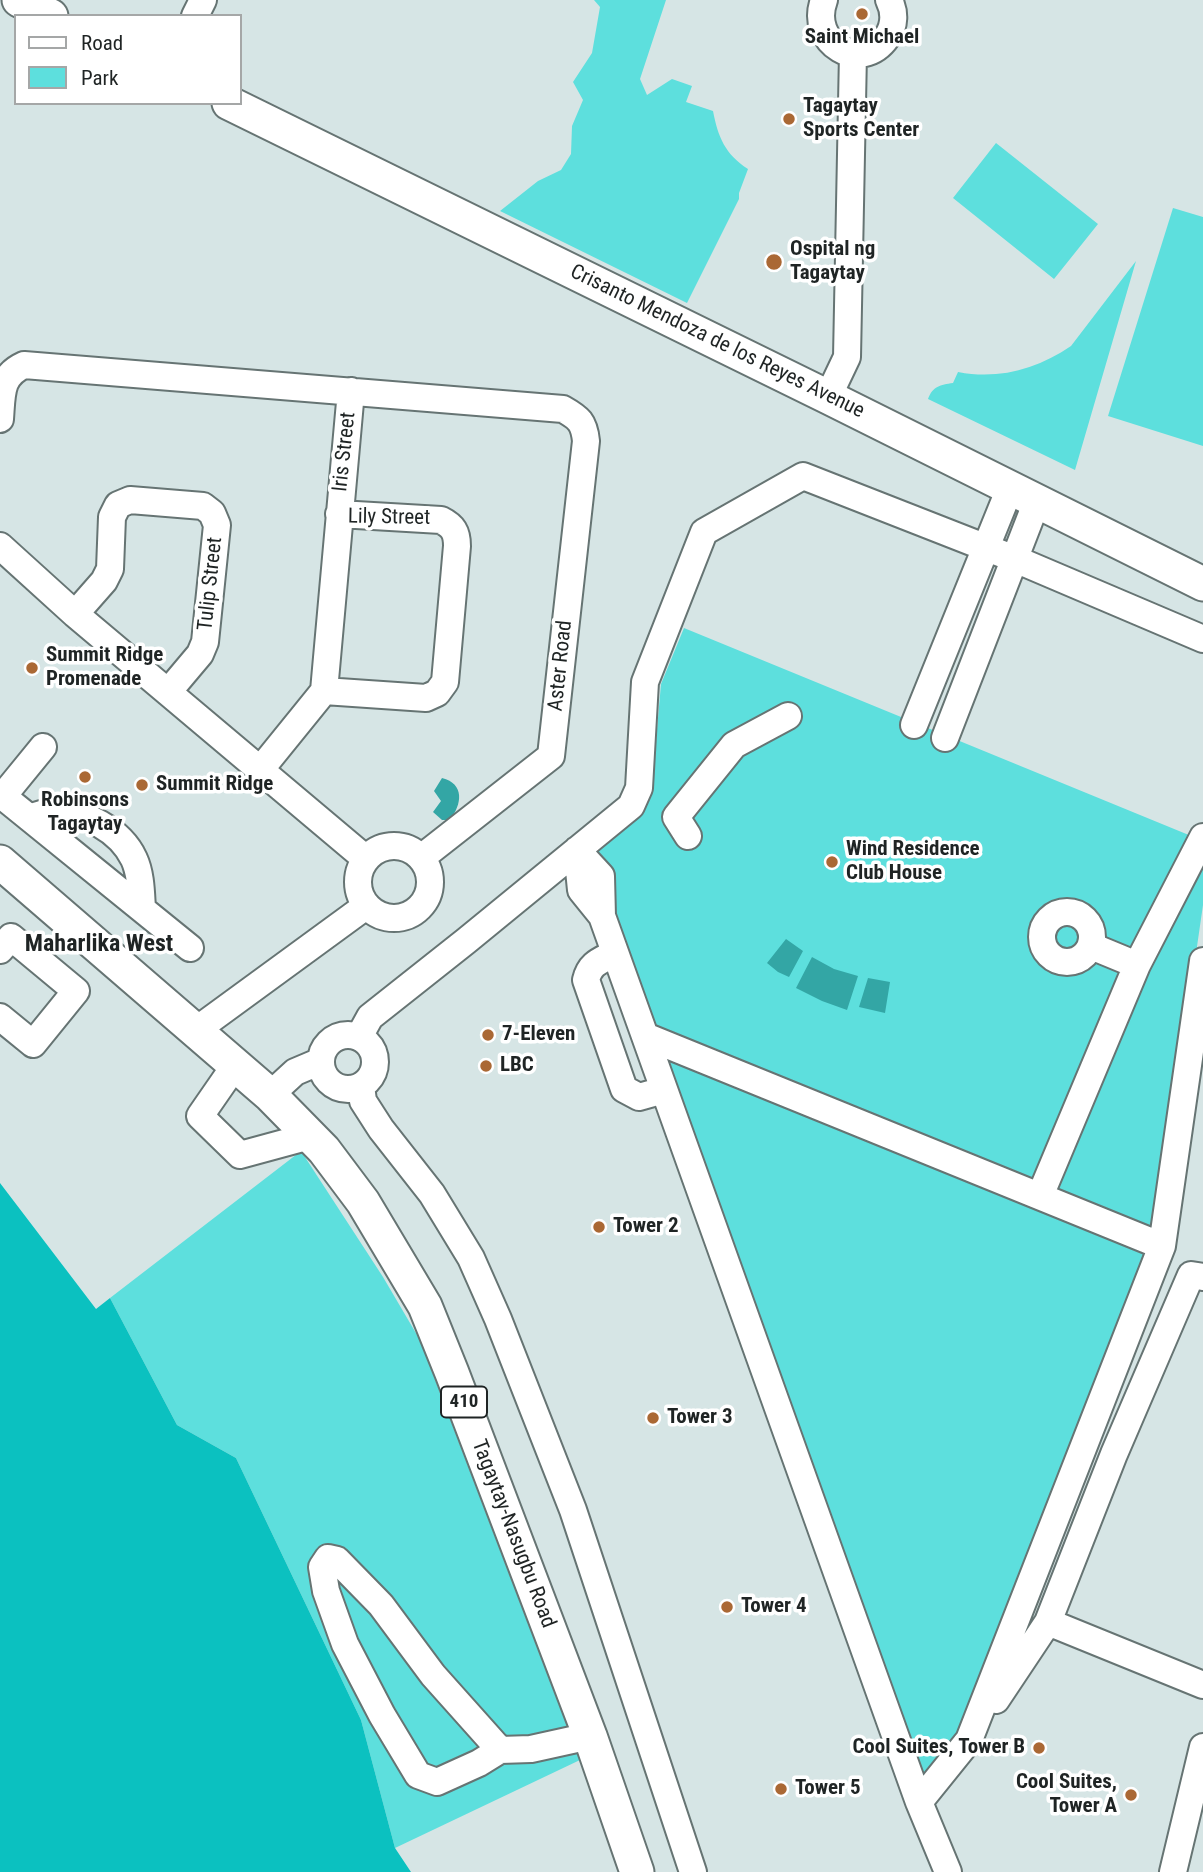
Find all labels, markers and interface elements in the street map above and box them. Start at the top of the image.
marker: Saint Michael [854,6,870,22]
legend [14,14,242,105]
place label: Saint Michael [805,25,919,51]
text: Road [81,31,123,55]
text: Park [81,66,118,90]
place label: Tagaytay Sports Center [803,94,919,144]
marker: Tagaytay Sports Center [781,111,797,127]
place label: Ospital ng Tagaytay [790,237,875,287]
marker: Ospital ng Tagaytay [764,252,784,272]
street label: Crisanto Mendoza de los Reyes Avenue [566,260,868,424]
street label: Iris Street [328,411,362,493]
street label: Lily Street [348,505,430,531]
street label: Tulip Street [194,536,228,632]
street label: Aster Road [544,619,578,713]
place label: Summit Ridge Promenade [46,643,163,693]
marker: Summit Ridge Promenade [24,660,40,676]
marker: Robinsons Tagaytay [77,769,93,785]
place label: Summit Ridge [156,772,273,798]
marker: Summit Ridge [134,777,150,793]
place label: Robinsons Tagaytay [41,788,129,838]
place label: Wind Residence Club House [846,837,980,887]
marker: Wind Residence Club House [824,854,840,870]
district label: Maharlika West [25,931,173,959]
place label: 7-Eleven [502,1022,575,1048]
marker: 7-Eleven [480,1027,496,1043]
place label: LBC [500,1053,534,1079]
marker: LBC [478,1058,494,1074]
place label: Tower 2 [613,1214,678,1240]
marker: Tower 2 [591,1219,607,1235]
road number: 410 [441,1386,487,1418]
place label: Tower 3 [667,1405,732,1431]
marker: Tower 3 [645,1410,661,1426]
street label: Tagaytay-Nasugbu Road [465,1436,561,1632]
place label: Tower 4 [741,1594,806,1620]
marker: Tower 4 [719,1599,735,1615]
place label: Cool Suites, Tower B [852,1735,1025,1761]
marker: Cool Suites, Tower B [1031,1740,1047,1756]
place label: Cool Suites, Tower A [1016,1770,1117,1820]
place label: Tower 5 [795,1776,860,1802]
marker: Tower 5 [773,1781,789,1797]
marker: Cool Suites, Tower A [1123,1787,1139,1803]

